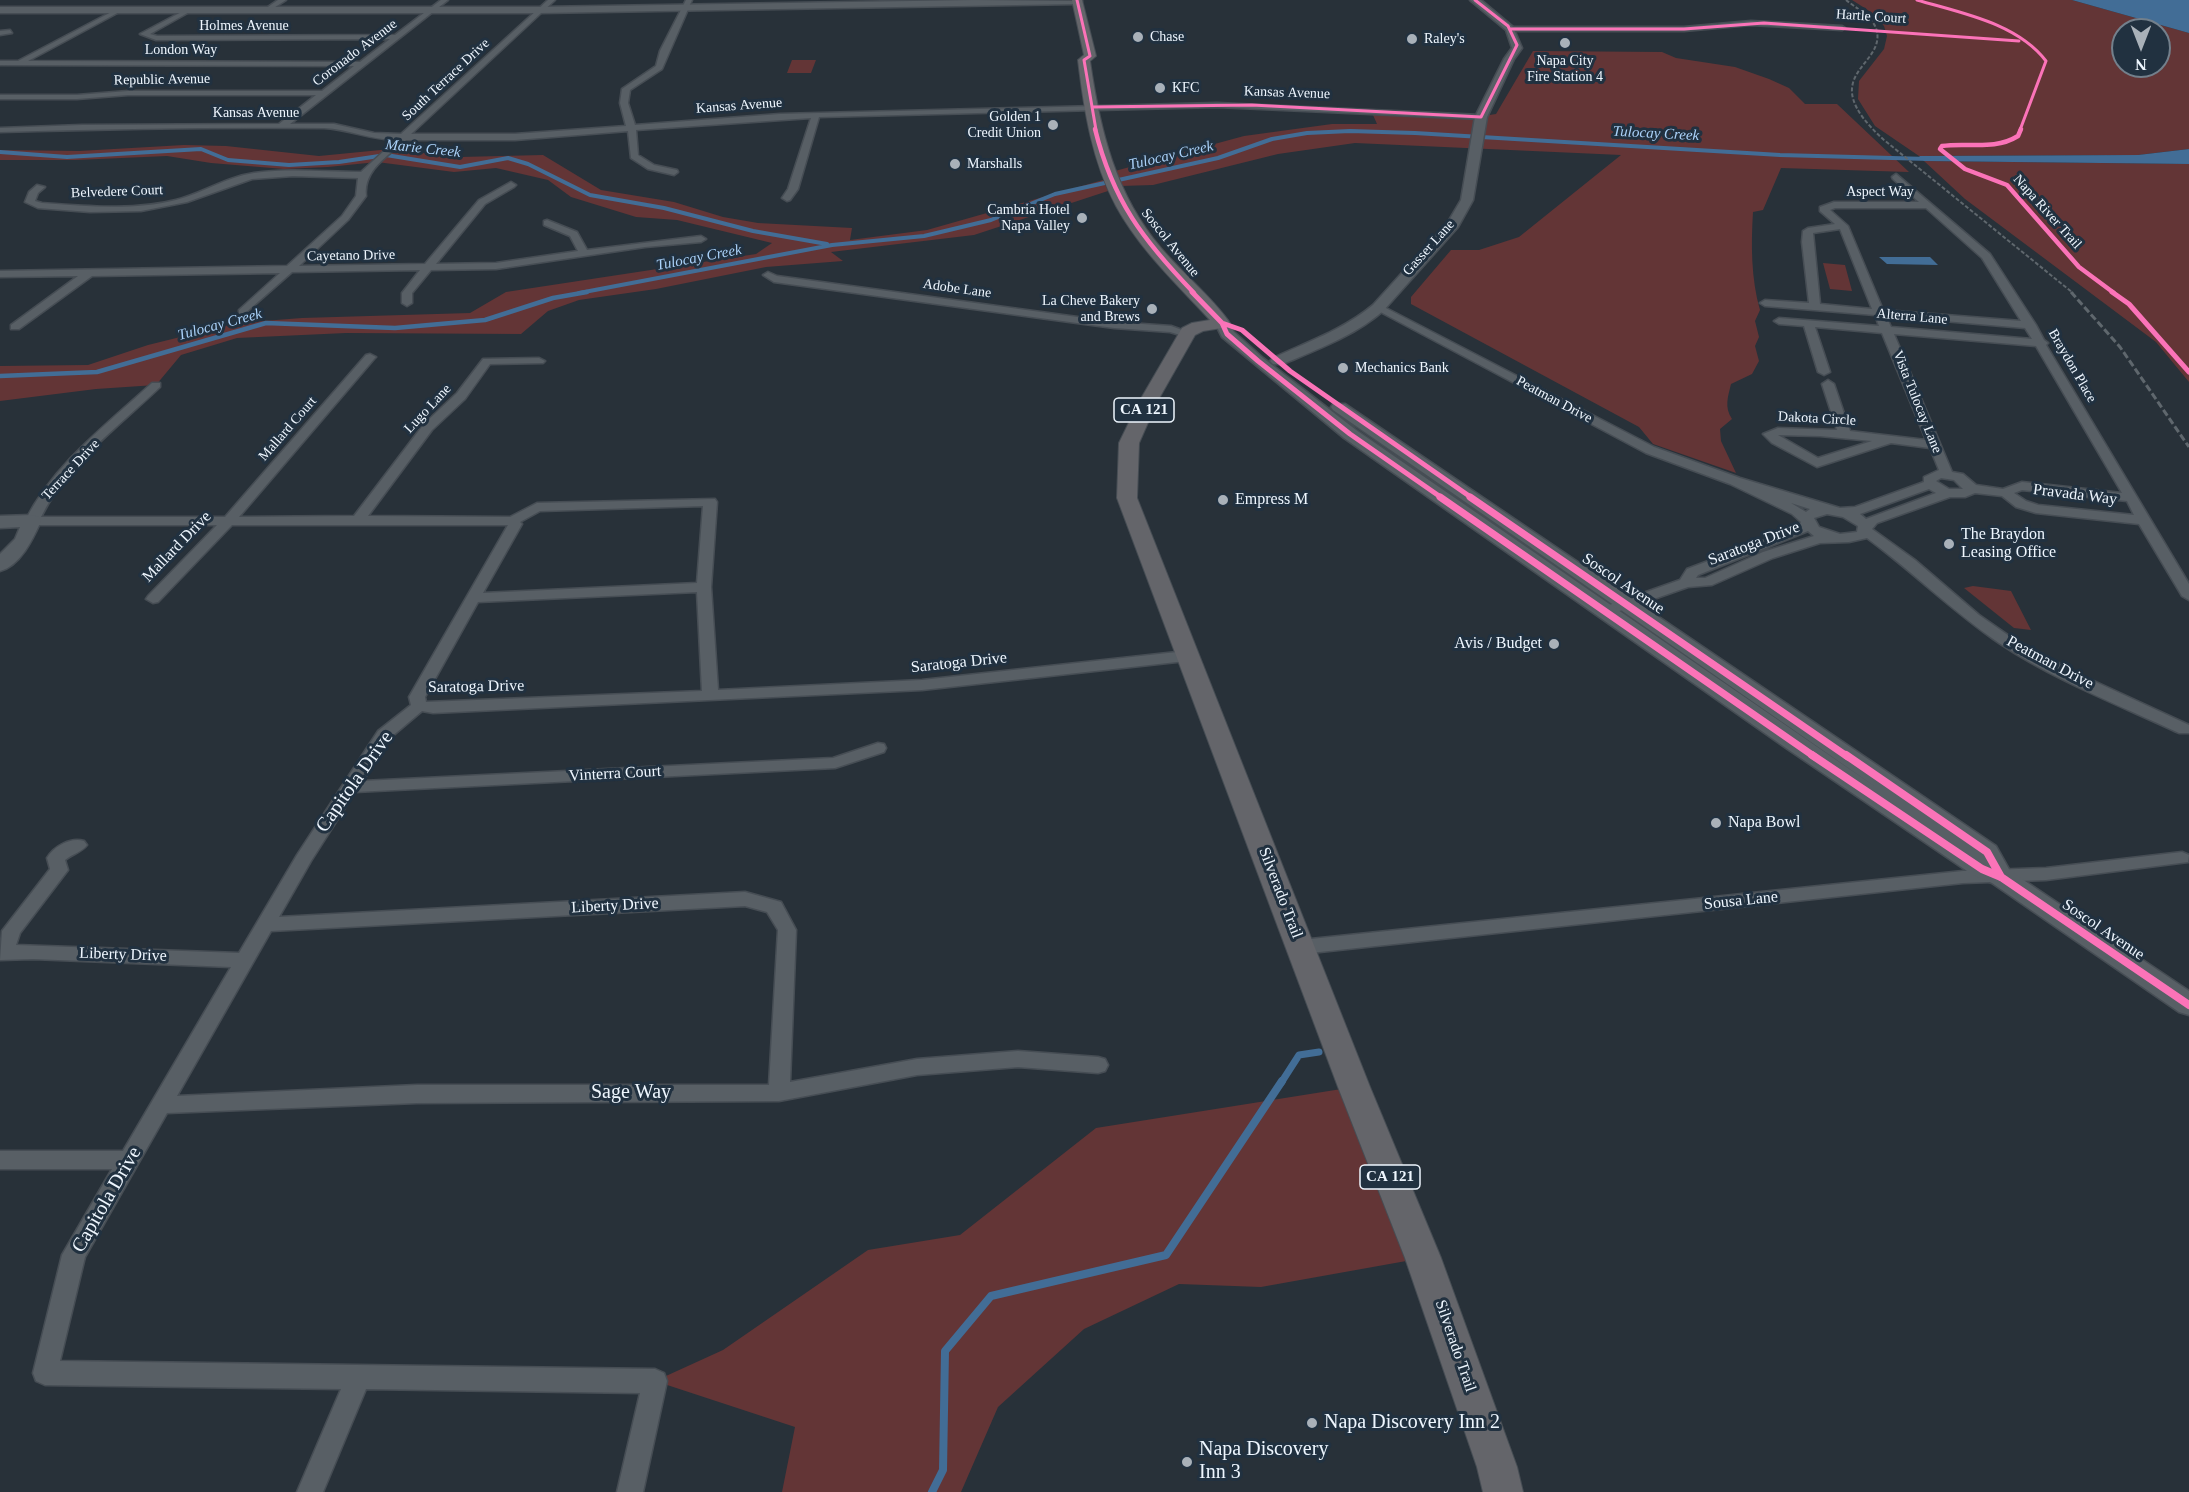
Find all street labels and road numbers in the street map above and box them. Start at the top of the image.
street label: Hartle Court [1835,6,1907,28]
street label: Coronado Avenue [310,16,400,90]
street label: Holmes Avenue [199,18,289,34]
street label: South Terrace Drive [399,35,493,125]
street label: London Way [145,42,217,58]
street label: Republic Avenue [114,71,210,89]
street label: Kansas Avenue [1244,83,1330,103]
street label: Kansas Avenue [695,95,783,117]
street label: Kansas Avenue [213,105,299,121]
street label: Napa River Trail [2009,171,2085,253]
street label: Belvedere Court [71,182,163,202]
street label: Aspect Way [1846,184,1914,200]
street label: Soscol Avenue [1137,205,1203,281]
street label: Gasser Lane [1399,217,1459,279]
street label: Cayetano Drive [307,247,395,265]
street label: Adobe Lane [922,276,992,302]
street label: Alterra Lane [1876,306,1948,328]
street label: Braydon Place [2044,326,2100,406]
street label: Vista Tulocay Lane [1889,348,1945,456]
street label: Peatman Drive [1513,373,1595,427]
street label: Lugo Lane [401,381,455,437]
street label: Mallard Court [256,393,320,465]
road number: CA 121 [1114,398,1174,422]
street label: Dakota Circle [1778,409,1856,429]
street label: Terrace Drive [39,436,103,504]
street label: Pravada Way [2032,480,2118,510]
street label: Mallard Drive [138,508,216,586]
street label: Saratoga Drive [1706,518,1802,570]
street label: Soscol Avenue [1578,549,1668,619]
street label: Peatman Drive [2003,632,2097,694]
street label: Saratoga Drive [910,648,1008,678]
street label: Saratoga Drive [428,677,524,697]
street label: Capitola Drive [311,727,399,837]
street label: Vinterra Court [568,762,662,786]
street label: Silverado Trail [1254,845,1306,941]
street label: Sousa Lane [1703,888,1779,914]
street label: Liberty Drive [571,894,659,918]
street label: Soscol Avenue [2058,895,2148,965]
street label: Liberty Drive [79,944,167,966]
street label: Sage Way [591,1081,671,1105]
street label: Capitola Drive [67,1143,147,1257]
road number: CA 121 [1360,1165,1420,1189]
street label: Silverado Trail [1430,1298,1480,1394]

